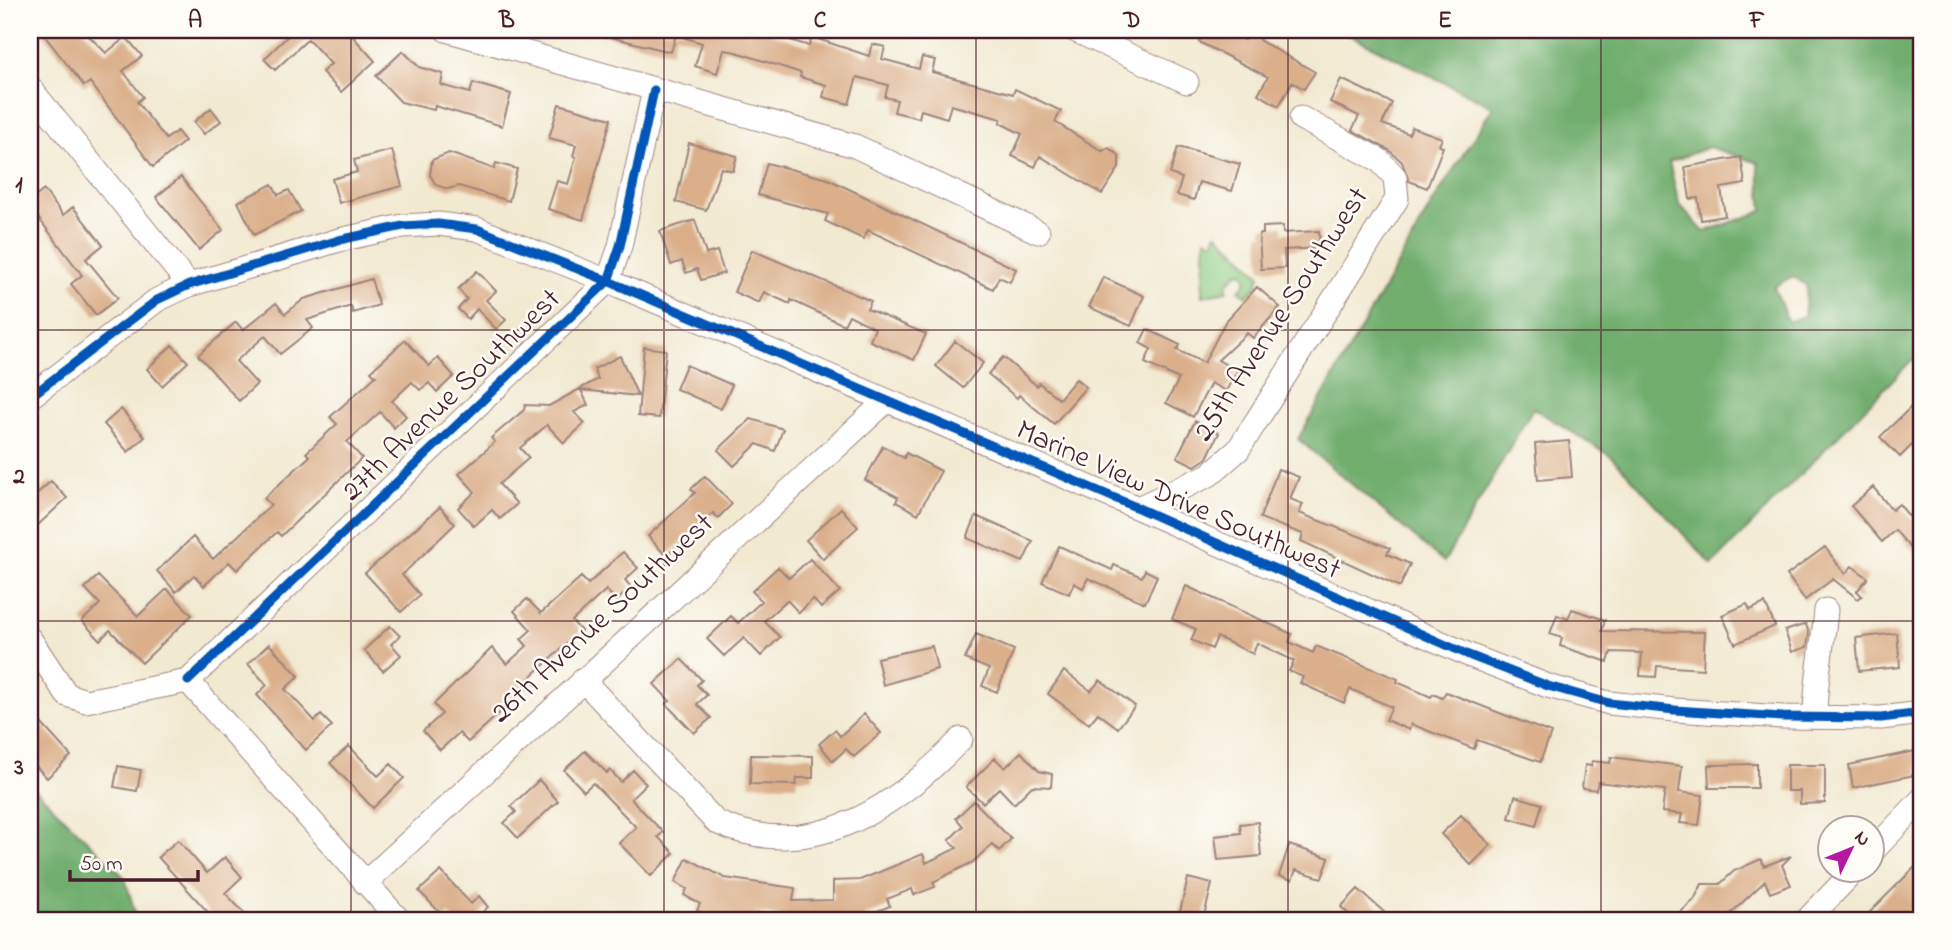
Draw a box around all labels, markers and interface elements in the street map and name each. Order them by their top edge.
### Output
text: A [188,5,202,38]
text: B [498,5,515,38]
text: C [814,5,827,38]
text: D [1123,5,1140,38]
text: E [1438,5,1452,38]
text: F [1749,5,1765,38]
text: 1 [15,170,23,203]
street label: 25th Avenue Southwest [1183,179,1381,451]
street label: 27th Avenue Southwest [332,279,572,513]
street label: Marine View Drive Southwest [1009,409,1347,593]
text: 2 [12,461,25,494]
street label: 26th Avenue Southwest [481,503,725,735]
text: 3 [13,752,24,785]
north arrow [1815,814,1885,884]
text: N [1847,825,1876,853]
scale bar [70,838,198,882]
text: 50 m [80,850,123,880]

